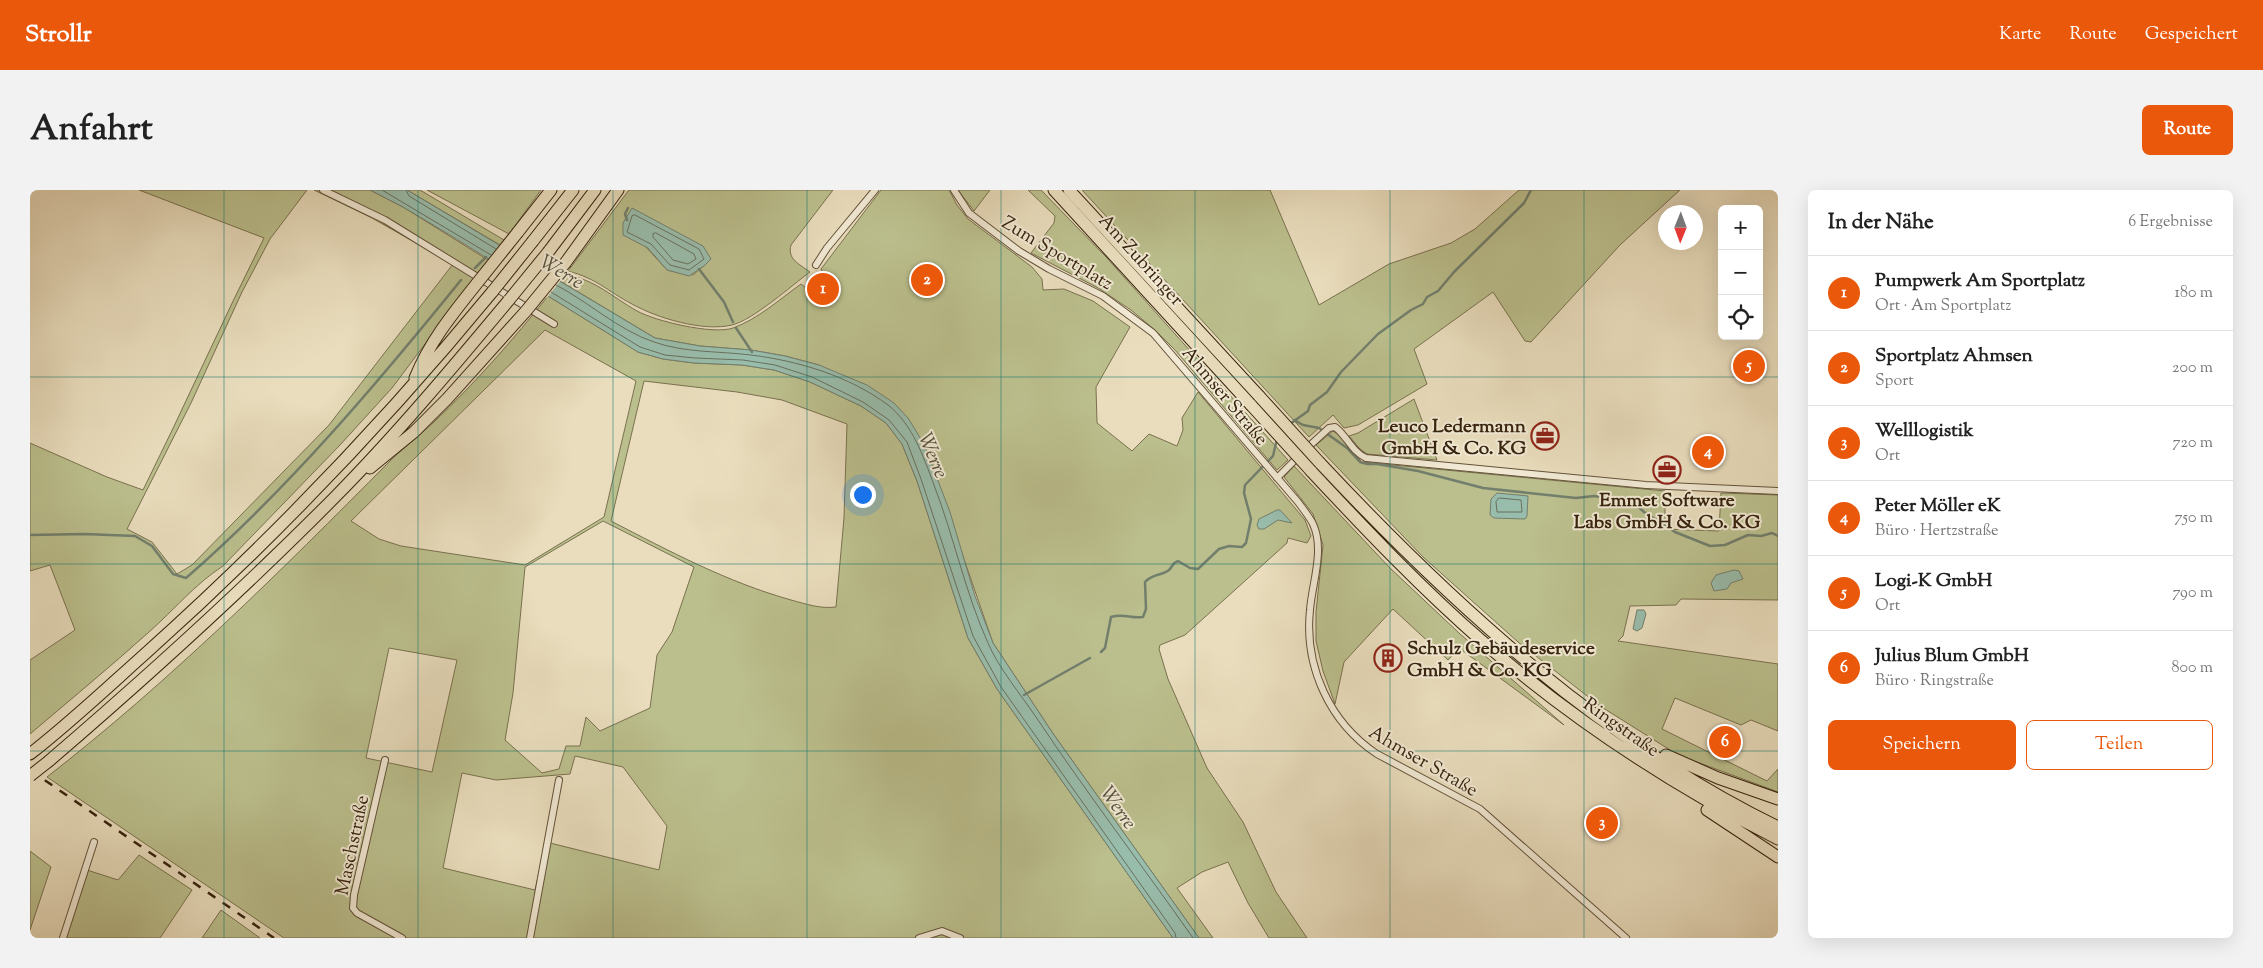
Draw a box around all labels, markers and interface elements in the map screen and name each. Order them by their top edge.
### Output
text: Strollr [25,18,92,52]
text: Karte [1999,22,2042,48]
text: Route [2070,22,2117,48]
text: Gespeichert [2145,22,2238,48]
text: Anfahrt [30,105,153,156]
button: Route [2142,105,2233,155]
north arrow [1658,205,1703,250]
map controls [1718,205,1763,340]
button: + [1718,205,1763,250]
text: In der Nähe [1828,208,1934,238]
street label: Am Zubringer [1091,209,1189,313]
street label: Zum Sportplatz [996,210,1117,298]
text: 6 Ergebnisse [2128,211,2213,234]
water label: Werre [533,249,588,298]
button: − [1718,250,1763,295]
pin: 2 [911,261,943,299]
text: Pumpwerk Am Sportplatz [1875,268,2085,295]
pin: 1 [807,270,839,308]
text: 1 [1841,282,1847,305]
text: 180 m [2174,282,2213,305]
button: locate [1718,295,1763,340]
text: Ort · Am Sportplatz [1875,295,2011,318]
street label: Ahmser Straße [1174,341,1274,452]
text: Sportplatz Ahmsen [1875,343,2033,370]
pin: 5 [1733,347,1765,385]
text: 2 [1840,357,1848,380]
text: 200 m [2172,357,2213,380]
text: Sport [1875,370,1914,393]
place label: Leuco Ledermann GmbH & Co. KG [1378,414,1527,463]
text: Welllogistik [1875,418,1974,445]
office icon: Leuco Ledermann GmbH & Co. KG [1530,421,1560,451]
water label: Werre [909,429,954,483]
text: 3 [1841,432,1847,455]
text: 720 m [2173,432,2213,455]
pin: 4 [1692,433,1724,471]
text: Ort [1875,445,1900,468]
office icon: Emmet Software Labs GmbH & Co. KG [1652,455,1682,485]
your location [850,482,876,508]
place label: Emmet Software Labs GmbH & Co. KG [1574,488,1761,537]
text: Peter Möller eK [1875,493,2001,520]
text: 4 [1840,507,1848,530]
text: 750 m [2174,507,2213,530]
text: Büro · Hertzstraße [1875,520,1999,543]
text: Logi-K GmbH [1875,568,1992,595]
text: 5 [1841,582,1847,605]
text: 790 m [2172,582,2213,605]
text: Ort [1875,595,1900,618]
place label: Schulz Gebäudeservice GmbH & Co. KG [1407,636,1595,685]
building icon: Schulz Gebäudeservice GmbH & Co. KG [1373,643,1403,673]
text: Julius Blum GmbH [1875,643,2029,670]
text: 6 [1840,657,1848,680]
text: 800 m [2171,657,2213,680]
text: Büro · Ringstraße [1875,670,1994,693]
street label: Ringstraße [1577,692,1664,764]
street label: Ahmser Straße [1363,720,1483,805]
button: Speichern [1828,720,2016,770]
button: Teilen [2026,720,2213,770]
pin: 6 [1709,723,1741,761]
water label: Werre [1092,781,1142,836]
street label: Maschstraße [330,793,377,898]
pin: 3 [1586,804,1618,842]

